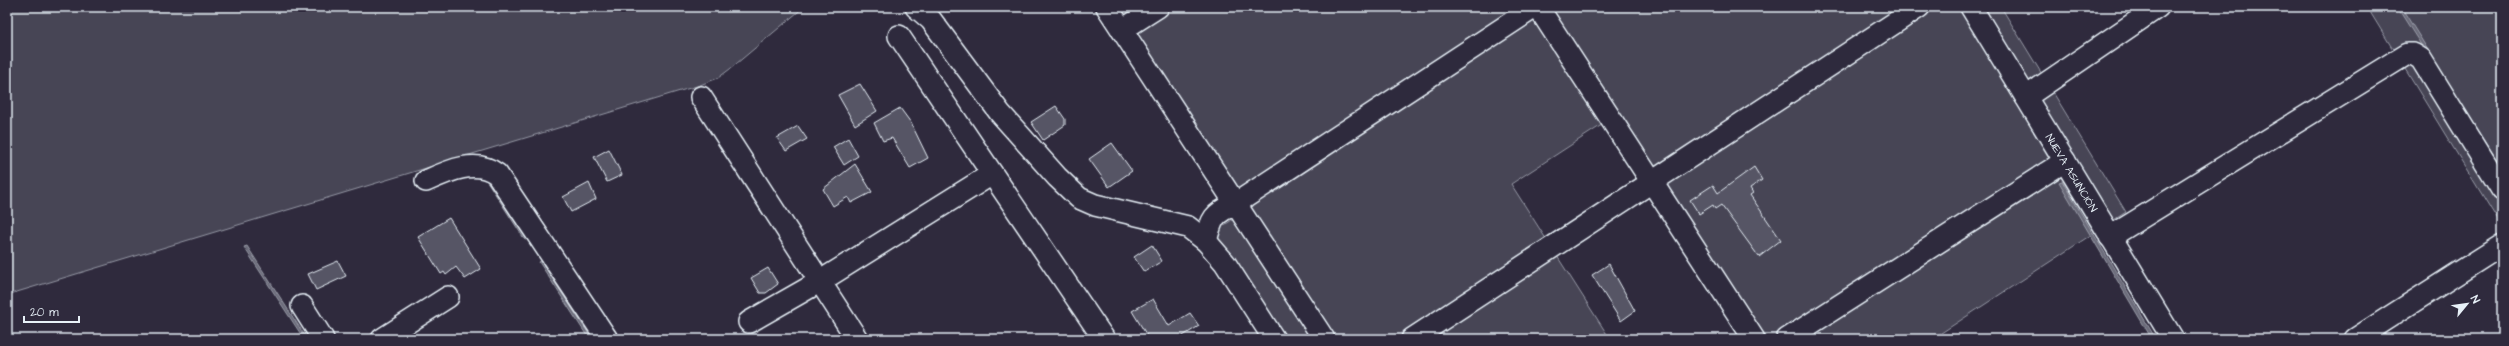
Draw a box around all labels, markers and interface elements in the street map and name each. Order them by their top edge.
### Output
street label: NUEVA ASUNCIÓN [2042,131,2101,215]
north arrow [2447,284,2487,324]
text: N [2467,293,2484,306]
scale bar [24,298,79,324]
text: 20 m [30,304,59,321]

